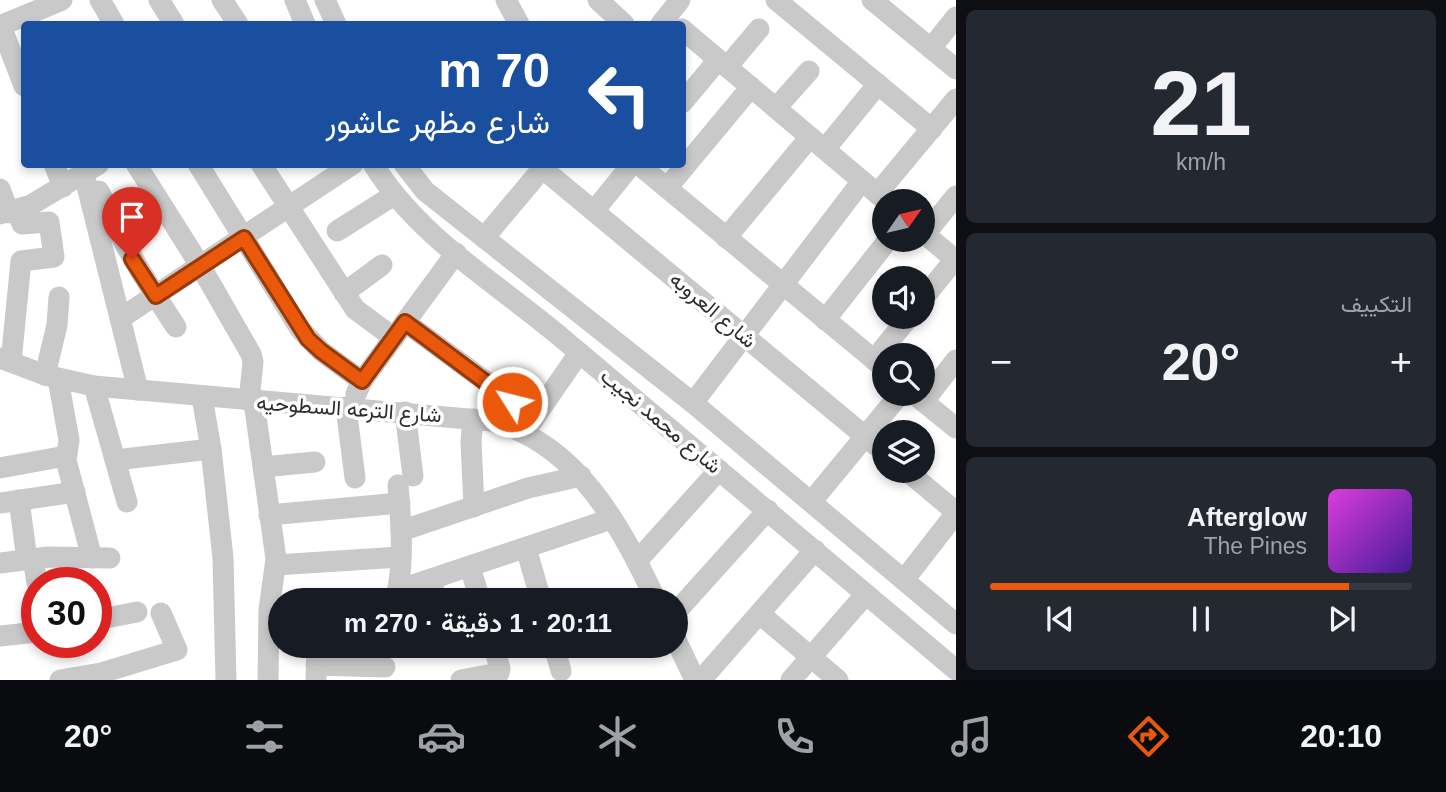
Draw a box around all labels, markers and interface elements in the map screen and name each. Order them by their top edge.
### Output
text: 70 m [438,43,550,97]
icon: left [574,49,665,140]
text: 21 [1150,53,1252,154]
text: شارع مظهر عاشور [325,104,550,140]
text: km/h [1176,149,1226,175]
pin [102,187,162,259]
north arrow [872,189,934,252]
map controls [872,189,935,483]
icon: arrive [113,198,151,236]
button: sound [872,266,935,329]
street label: شارع العروبه [664,267,761,355]
text: التكييف [1341,291,1412,317]
text: 20° [1162,333,1240,391]
text: − [990,341,1012,383]
text: + [1390,341,1412,383]
button: search [872,343,935,406]
street label: شارع محمد نجيب [595,364,726,480]
position arrow [475,365,549,439]
street label: شارع الترعه السطوحيه [256,391,442,429]
button: layers [872,420,935,483]
text: Afterglow [1187,502,1307,532]
text: The Pines [1203,533,1307,559]
speed limit sign: 30 [21,567,112,658]
icon: previous [1041,600,1079,638]
icon: pause [1182,600,1220,638]
icon: next [1323,600,1361,638]
text: 20:11 · 1 دقيقة · 270 m [344,608,612,638]
icon: filters [240,712,289,761]
icon: car [417,712,466,761]
icon: climate [593,712,642,761]
icon: phone [770,712,819,761]
icon: music [947,712,996,761]
icon: directions [1124,712,1173,761]
text: 20° [64,718,112,754]
text: 20:10 [1300,718,1382,754]

